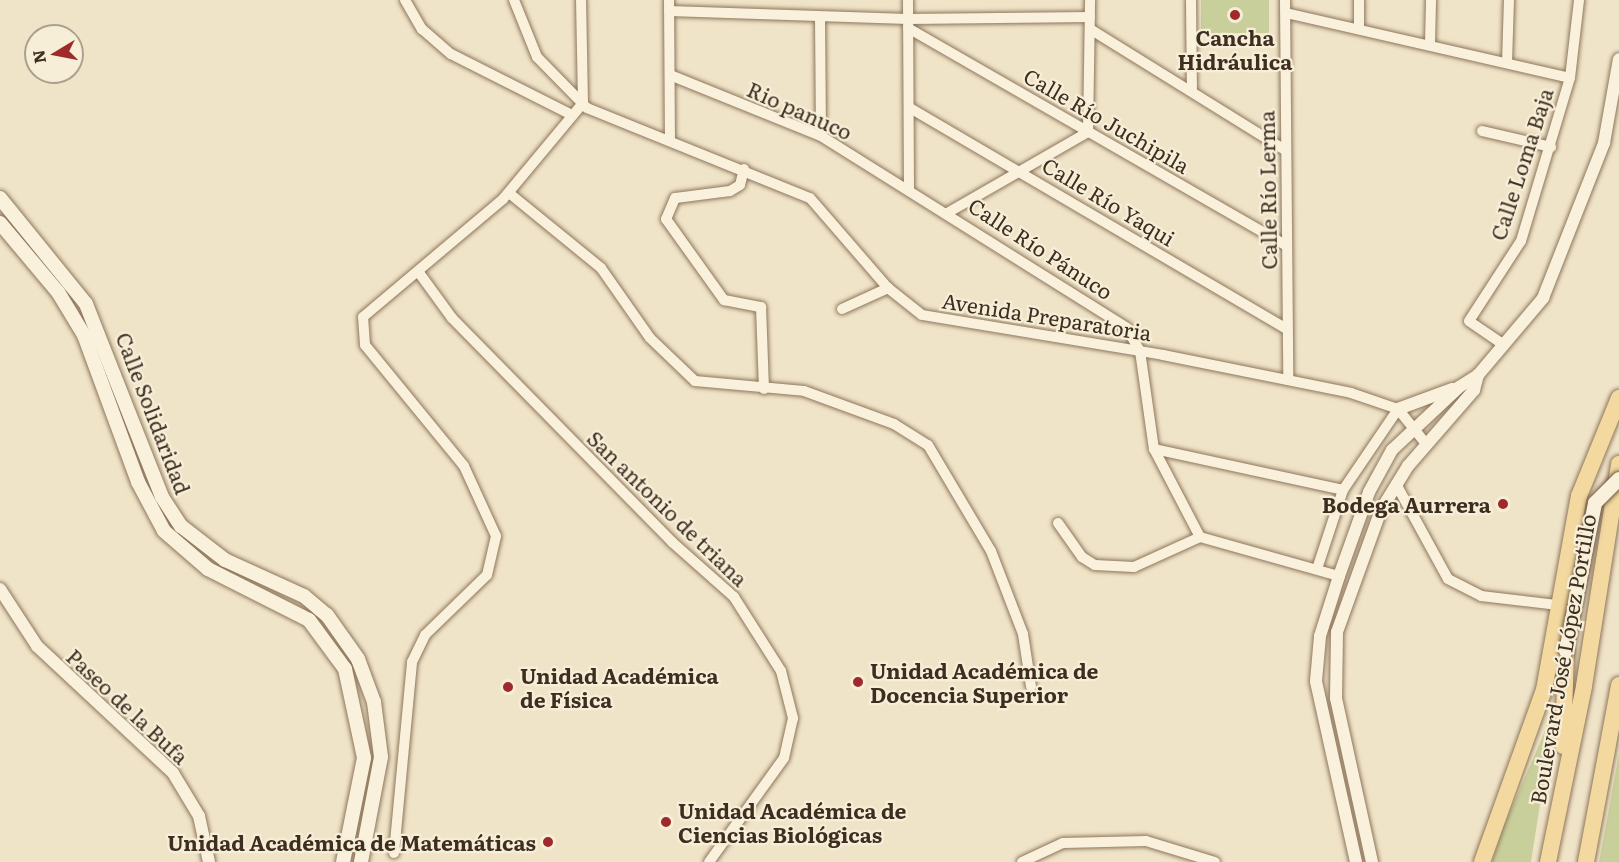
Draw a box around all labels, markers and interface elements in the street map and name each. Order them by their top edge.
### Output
marker: Cancha Hidráulica [1228,8,1242,22]
north arrow [24,24,84,84]
place label: Cancha Hidráulica [1178,24,1292,74]
text: N [25,48,51,65]
street label: Calle Río Juchipila [1020,62,1194,178]
street label: Rio panuco [744,76,856,144]
street label: Calle Loma Baja [1485,85,1557,243]
street label: Calle Río Lerma [1253,110,1281,270]
street label: Calle Río Yaqui [1038,151,1180,251]
street label: Calle Río Pánuco [964,192,1118,304]
street label: Avenida Preparatoria [940,287,1154,345]
street label: Calle Solidaridad [112,329,196,497]
street label: San antonio de triana [583,425,753,591]
place label: Bodega Aurrera [1322,491,1491,517]
marker: Bodega Aurrera [1496,497,1510,511]
street label: Boulevard José López Portillo [1524,512,1600,806]
street label: Paseo de la Bufa [62,643,194,769]
place label: Unidad Académica de Docencia Superior [870,657,1099,707]
place label: Unidad Académica de Física [520,662,719,712]
marker: Unidad Académica de Docencia Superior [851,675,865,689]
marker: Unidad Académica de Física [501,680,515,694]
place label: Unidad Académica de Ciencias Biológicas [678,797,907,847]
marker: Unidad Académica de Ciencias Biológicas [659,815,673,829]
place label: Unidad Académica de Matemáticas [167,829,536,855]
marker: Unidad Académica de Matemáticas [541,835,555,849]

